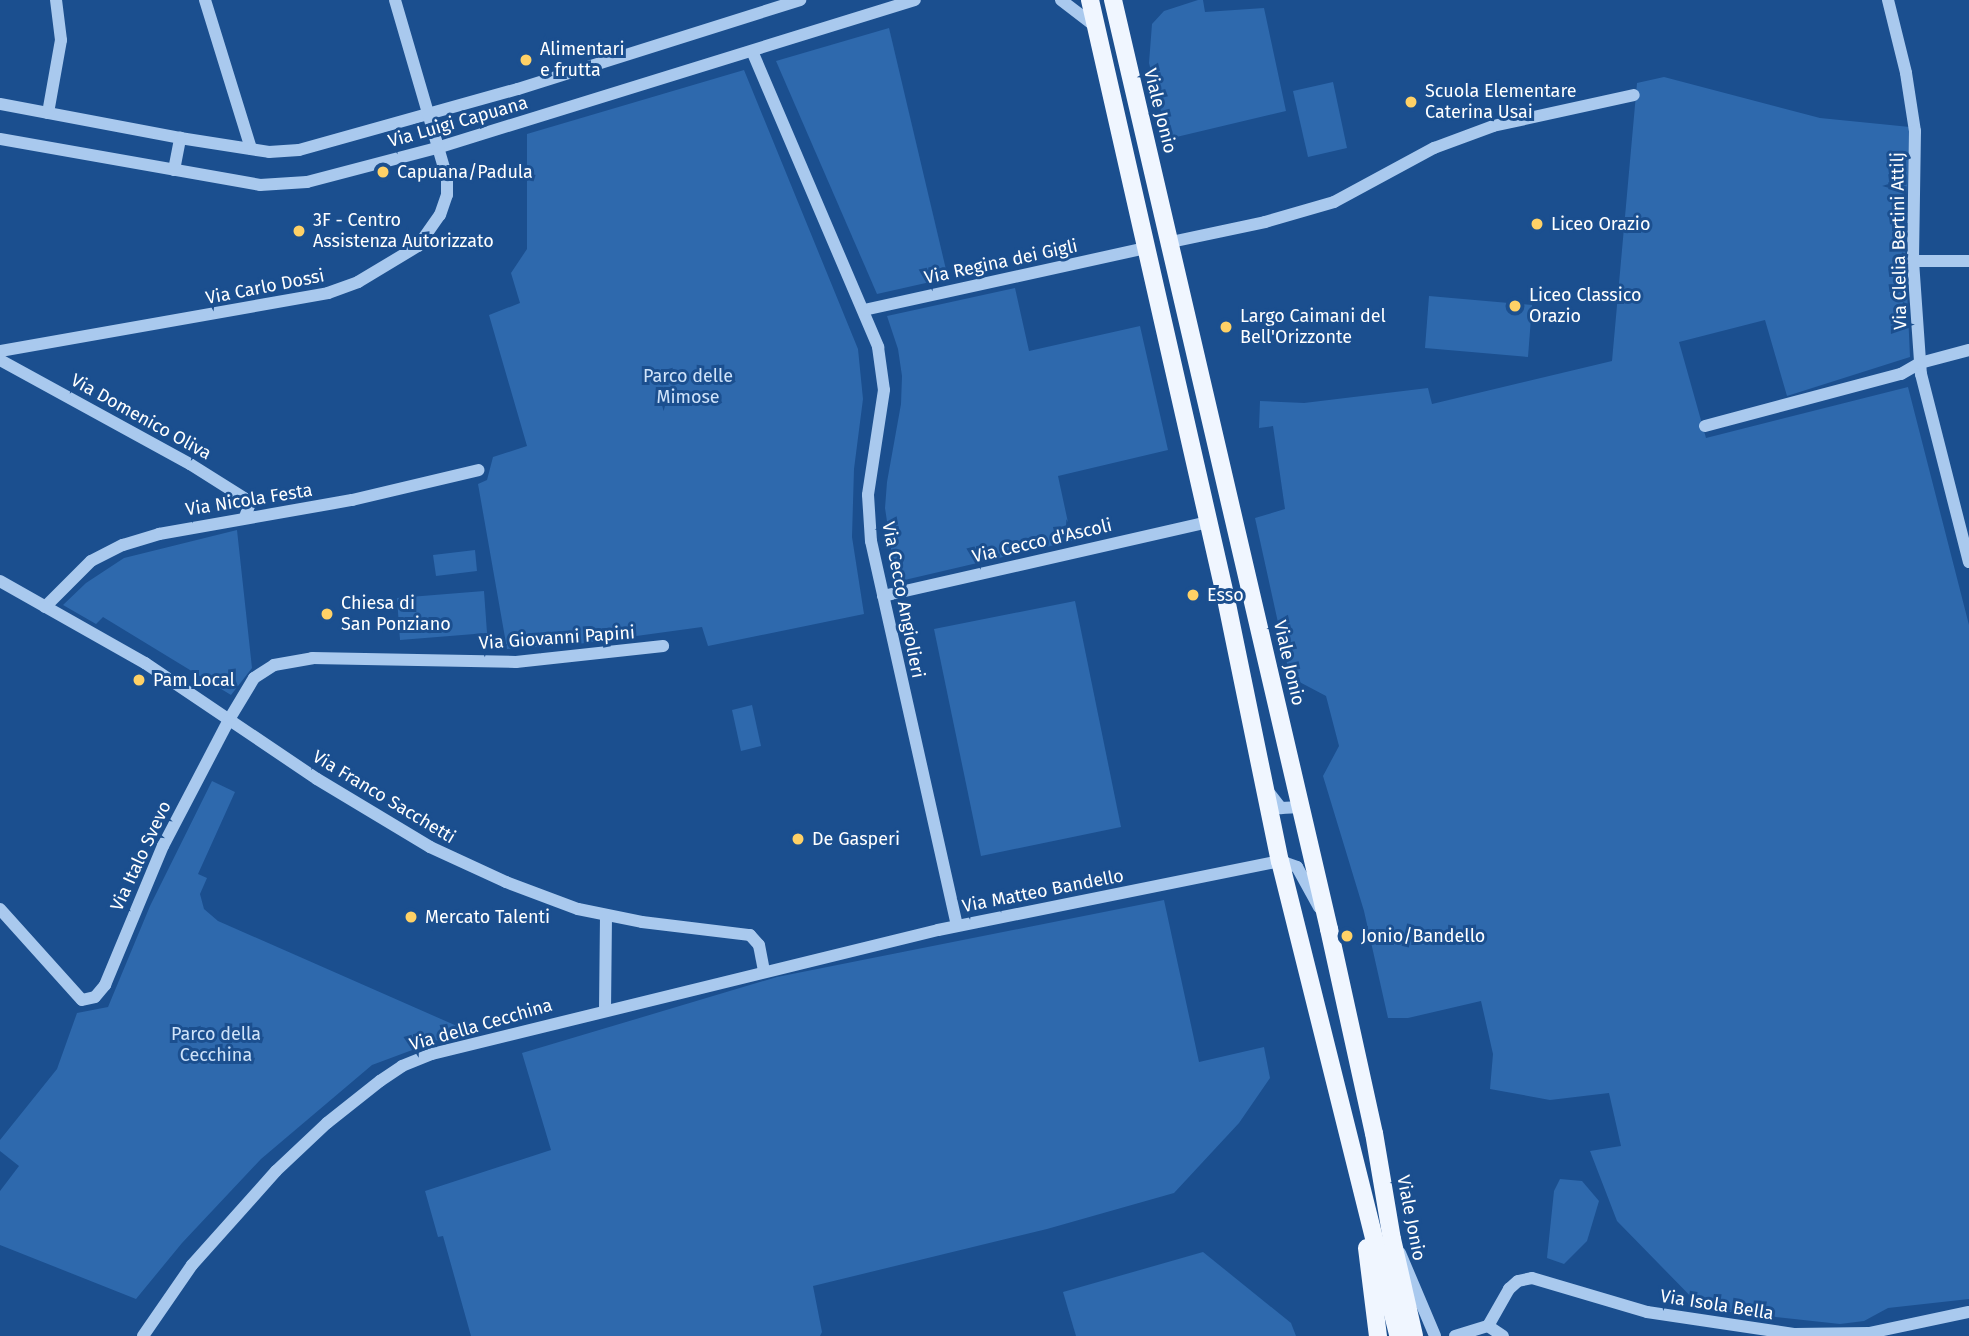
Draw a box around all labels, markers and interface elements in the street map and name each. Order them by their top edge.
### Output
place label: Alimentari e frutta [540,39,625,82]
marker: Alimentari e frutta [518,52,534,68]
street label: Viale Jonio [1139,66,1181,156]
place label: Scuola Elementare Caterina Usai [1425,81,1577,124]
street label: Via Luigi Capuana [386,92,530,152]
marker: Scuola Elementare Caterina Usai [1403,94,1419,110]
street label: Via Clelia Bertini Attilj [1887,152,1911,330]
place label: Capuana/Padula [397,161,533,183]
marker: Capuana/Padula [375,164,391,180]
place label: 3F - Centro Assistenza Autorizzato [313,210,494,252]
place label: Liceo Orazio [1551,213,1650,235]
marker: Liceo Orazio [1529,216,1545,232]
marker: 3F - Centro Assistenza Autorizzato [291,223,307,239]
street label: Via Regina dei Gigli [922,235,1080,289]
street label: Via Carlo Dossi [204,265,326,309]
place label: Liceo Classico Orazio [1529,285,1642,328]
marker: Liceo Classico Orazio [1507,298,1523,314]
place label: Largo Caimani del Bell'Orizzonte [1240,306,1386,348]
marker: Largo Caimani del Bell'Orizzonte [1218,319,1234,335]
park label: Parco delle Mimose [643,366,733,408]
street label: Via Domenico Oliva [67,369,215,465]
street label: Via Nicola Festa [184,479,314,521]
street label: Via Cecco d'Ascoli [970,514,1114,568]
street label: Via Cecco Angiolieri [877,520,929,680]
place label: Esso [1207,584,1244,606]
marker: Esso [1185,587,1201,603]
place label: Chiesa di San Ponziano [341,593,451,636]
marker: Chiesa di San Ponziano [319,606,335,622]
street label: Viale Jonio [1269,618,1309,708]
street label: Via Giovanni Papini [478,622,636,654]
place label: Pam Local [153,669,235,691]
marker: Pam Local [131,672,147,688]
street label: Via Franco Sacchetti [309,746,459,848]
street label: Via Italo Svevo [106,798,176,914]
place label: De Gasperi [812,828,900,850]
marker: De Gasperi [790,831,806,847]
street label: Via Matteo Bandello [960,865,1126,917]
place label: Mercato Talenti [425,906,550,928]
marker: Mercato Talenti [403,909,419,925]
place label: Jonio/Bandello [1361,925,1485,947]
marker: Jonio/Bandello [1339,928,1355,944]
street label: Via della Cecchina [407,994,555,1056]
park label: Parco della Cecchina [171,1024,261,1066]
street label: Viale Jonio [1392,1173,1430,1263]
street label: Via Isola Bella [1659,1285,1775,1325]

